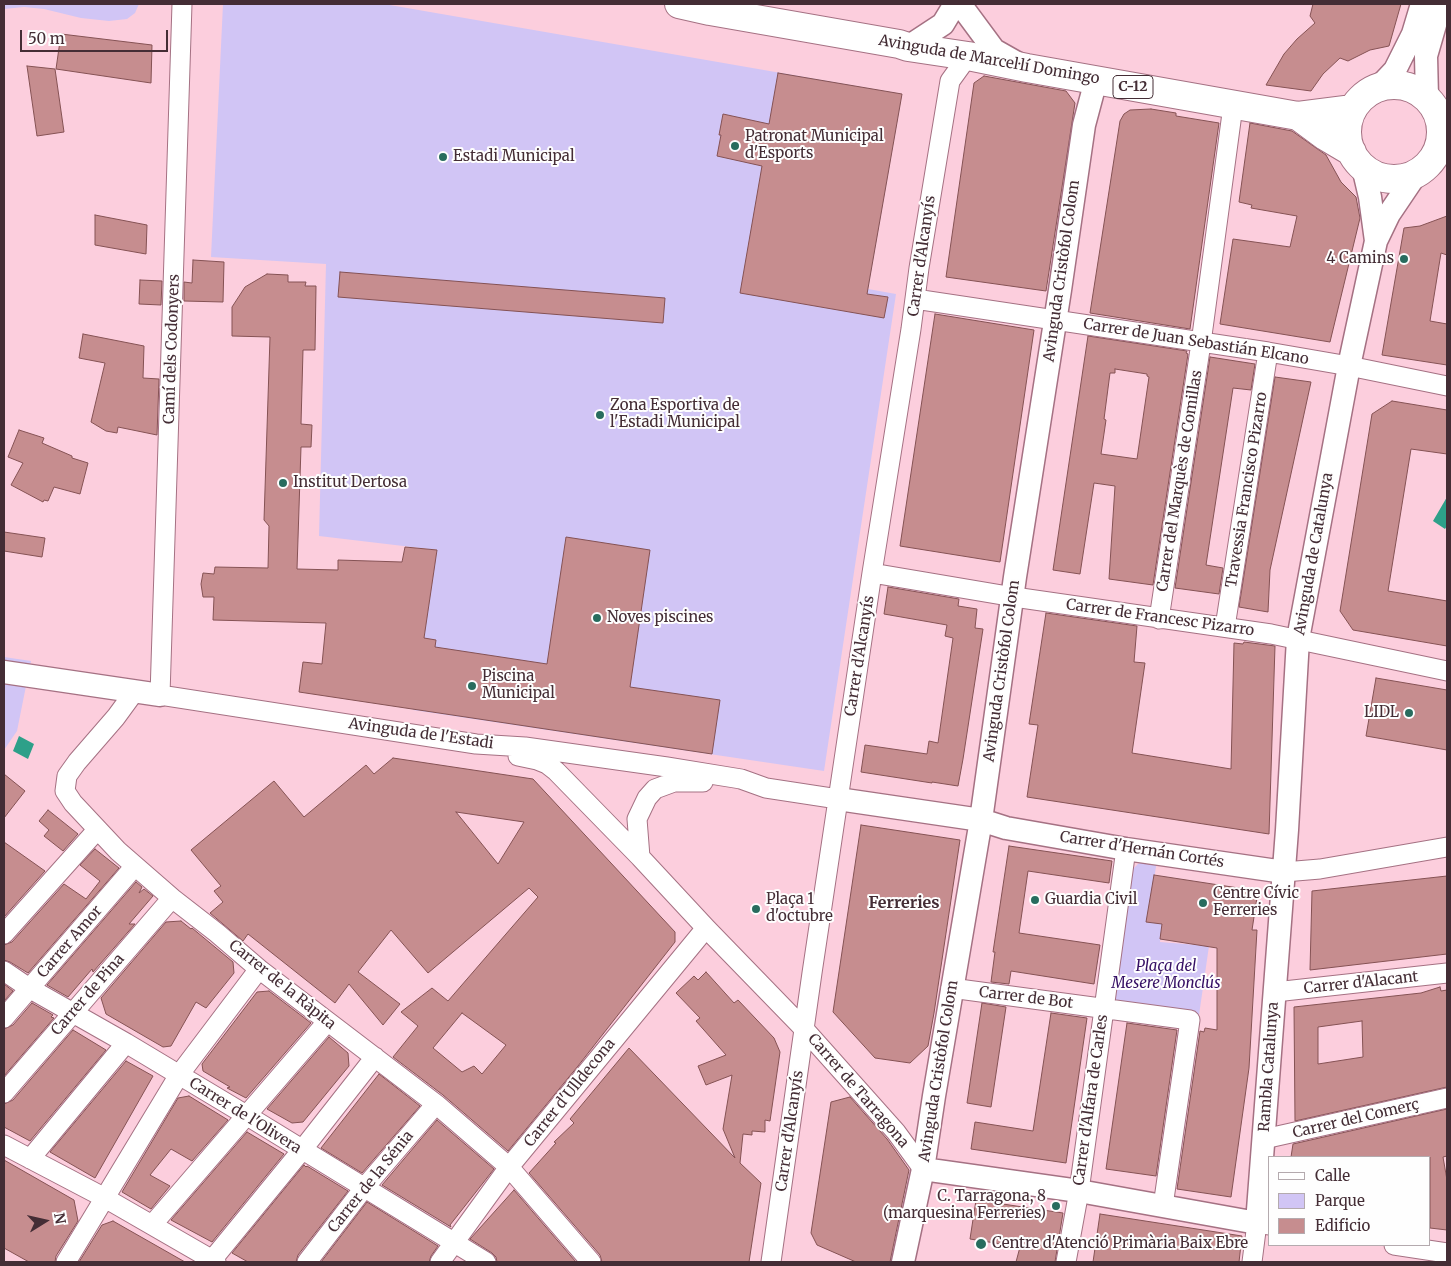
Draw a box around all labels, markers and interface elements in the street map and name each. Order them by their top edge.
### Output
scale bar [22,20,170,52]
text: 50 m [28,29,65,48]
street label: Avinguda de Marcel·lí Domingo [877,32,1101,88]
road number: C-12 [1113,75,1153,98]
place label: Patronat Municipal d'Esports [745,128,884,163]
marker: Patronat Municipal d'Esports [729,140,741,152]
place label: Estadi Municipal [453,148,575,166]
marker: Estadi Municipal [437,151,449,163]
street label: Avinguda Cristòfol Colom [1040,179,1084,363]
street label: Carrer d'Alcanyís [905,194,939,318]
place label: 4 Camins [1326,250,1394,268]
marker: 4 Camins [1398,253,1410,265]
street label: Camí dels Codonyers [160,274,184,424]
street label: Carrer de Juan Sebastián Elcano [1082,315,1310,369]
street label: Carrer del Marquès de Comillas [1154,369,1206,593]
street label: Travessia Francisco Pizarro [1223,391,1271,589]
place label: Zona Esportiva de l'Estadi Municipal [610,397,740,432]
marker: Zona Esportiva de l'Estadi Municipal [594,409,606,421]
street label: Avinguda de Catalunya [1291,471,1337,637]
place label: Institut Dertosa [293,474,407,492]
marker: Institut Dertosa [277,477,289,489]
street label: Avinguda Cristòfol Colom [980,579,1024,763]
street label: Carrer d'Alcanyís [842,594,878,718]
street label: Carrer de Francesc Pizarro [1065,596,1255,640]
place label: Noves piscines [607,609,713,627]
marker: Noves piscines [591,612,603,624]
place label: Piscina Municipal [482,668,555,703]
marker: Piscina Municipal [466,680,478,692]
place label: LIDL [1364,704,1399,722]
marker: LIDL [1403,707,1415,719]
street label: Avinguda de l'Estadi [347,715,495,753]
street label: Carrer d'Hernán Cortés [1059,828,1225,872]
place label: Centre Cívic Ferreries [1213,885,1299,920]
place label: Plaça 1 d'octubre [766,891,833,926]
place label: Guardia Civil [1045,891,1137,909]
district label: Ferreries [868,893,940,913]
marker: Guardia Civil [1029,894,1041,906]
marker: Centre Cívic Ferreries [1197,897,1209,909]
street label: Carrer Amor [34,902,106,982]
marker: Plaça 1 d'octubre [750,903,762,915]
street label: Carrer de la Ràpita [225,936,339,1034]
street label: Carrer de Pina [48,951,128,1039]
park label: Plaça del Mesere Monclús [1111,958,1221,993]
street label: Carrer d'Alacant [1303,968,1419,998]
street label: Avinguda Cristòfol Colom [916,979,962,1163]
street label: Carrer de Bot [978,983,1074,1013]
street label: Rambla Catalunya [1255,1001,1283,1133]
street label: Carrer d'Alfara de Carles [1070,1013,1112,1187]
street label: Carrer de Tarragona [804,1030,912,1152]
street label: Carrer d'Ulldecona [521,1035,619,1151]
street label: Carrer d'Alcanyís [773,1069,807,1193]
street label: Carrer de l'Olivera [186,1074,304,1158]
street label: Carrer del Comerç [1291,1096,1421,1142]
street label: Carrer de la Sénia [324,1127,418,1237]
legend [1268,1156,1431,1246]
text: Calle [1315,1166,1350,1185]
place label: C. Tarragona, 8 (marquesina Ferreries) [883,1188,1046,1223]
text: Parque [1315,1191,1365,1210]
north arrow [20,1196,70,1246]
marker: C. Tarragona, 8 (marquesina Ferreries) [1050,1200,1062,1212]
text: N [50,1211,70,1225]
text: Edificio [1315,1216,1370,1235]
place label: Centre d'Atenció Primària Baix Ebre [992,1235,1248,1253]
marker: Centre d'Atenció Primària Baix Ebre [974,1237,988,1251]

